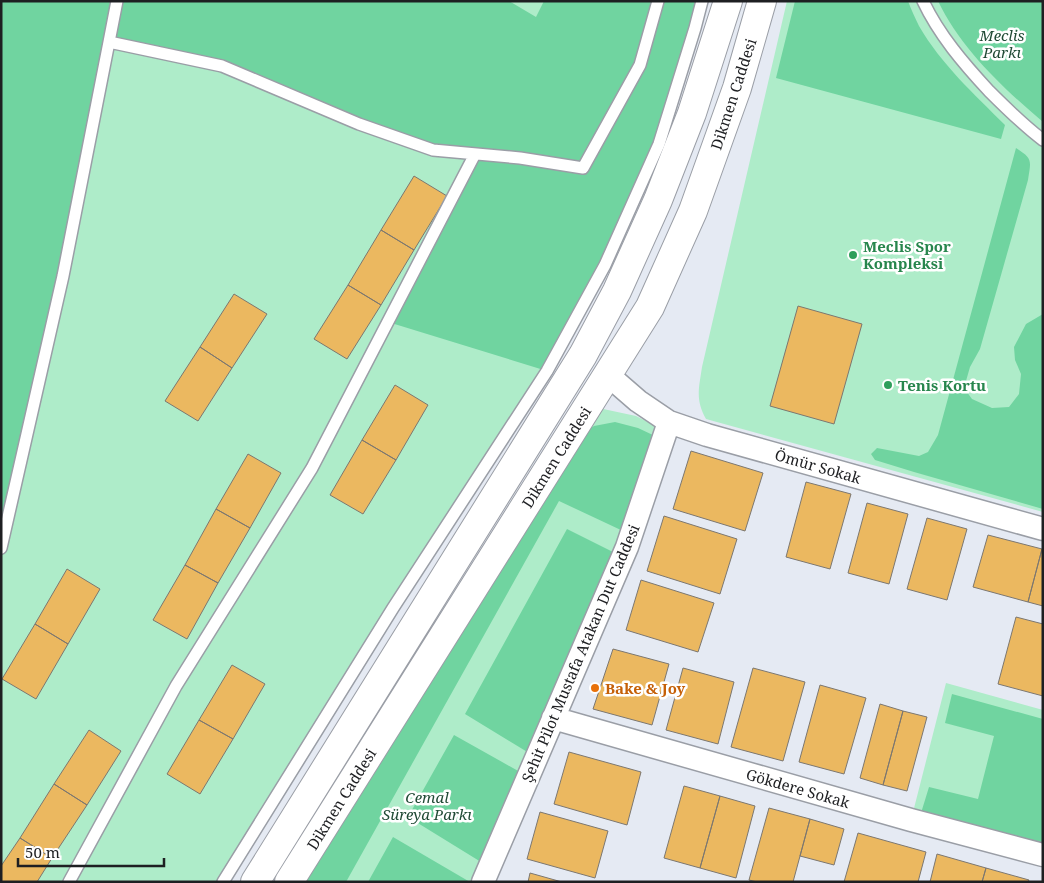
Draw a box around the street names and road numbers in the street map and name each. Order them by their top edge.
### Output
street label: Dikmen Caddesi [706,36,760,152]
street label: Dikmen Caddesi [517,402,595,511]
street label: Ömür Sokak [773,444,864,488]
street label: Şehit Pilot Mustafa Atakan Dut Caddesi [516,521,644,785]
street label: Dikmen Caddesi [302,744,380,853]
street label: Gökdere Sokak [744,764,852,812]

